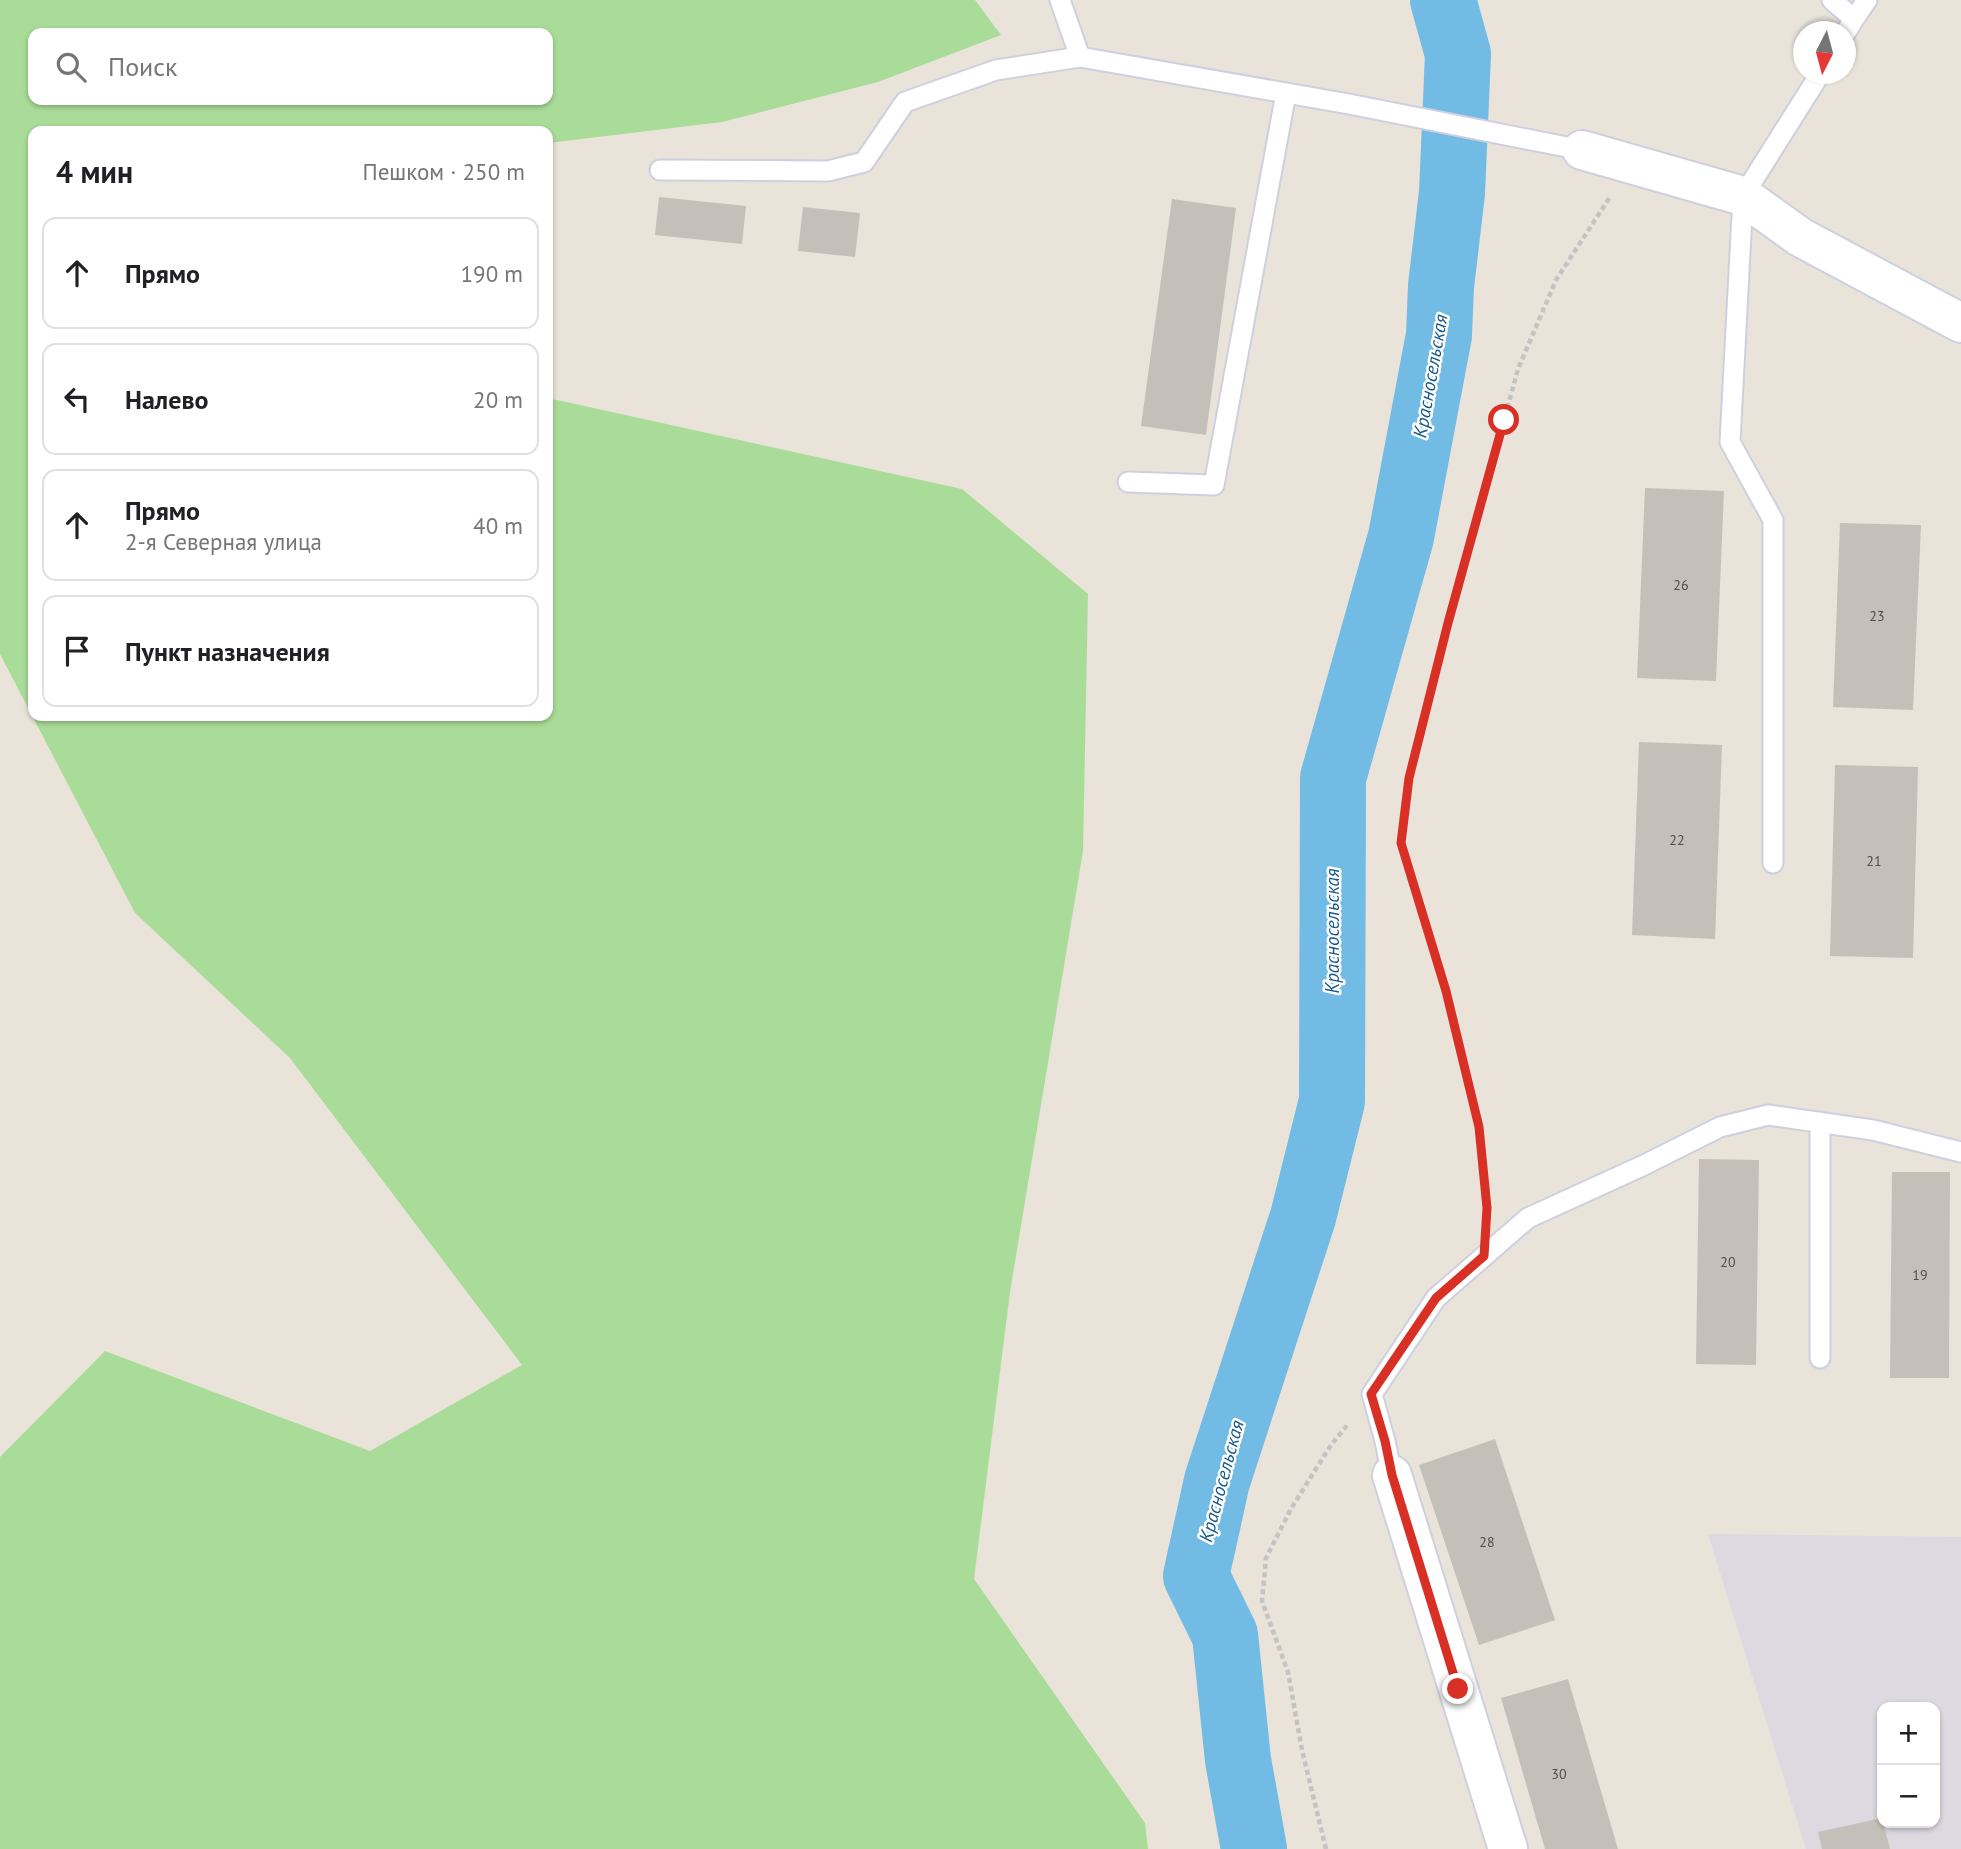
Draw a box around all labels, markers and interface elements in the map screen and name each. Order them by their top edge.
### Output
north arrow [1793,21,1856,84]
search box [28,28,553,105]
icon: search [52,48,90,86]
text: Поиск [108,50,177,83]
text: 4 мин [56,152,133,191]
text: Пешком · 250 m [362,157,525,186]
icon: ahead [58,254,96,292]
text: Прямо [125,257,200,290]
text: 190 m [461,259,523,288]
water label: Красносельская [1407,312,1453,440]
icon: left [58,380,96,418]
text: Налево [125,383,209,416]
text: 20 m [473,385,523,414]
route start [1488,404,1519,435]
text: Прямо [125,494,200,527]
icon: ahead [58,506,96,544]
text: 40 m [473,511,523,540]
text: 2-я Северная улица [125,527,322,556]
house number: 26 [1673,576,1689,594]
house number: 23 [1869,607,1885,625]
icon: arrive [58,632,96,670]
text: Пункт назначения [125,635,330,668]
house number: 22 [1669,831,1685,849]
house number: 21 [1866,852,1882,870]
water label: Красносельская [1320,868,1344,994]
house number: 20 [1720,1253,1736,1271]
house number: 19 [1912,1266,1928,1284]
water label: Красносельская [1193,1417,1249,1545]
house number: 28 [1479,1533,1495,1551]
route end [1442,1673,1473,1704]
map controls [1877,1702,1940,1828]
button: + [1877,1702,1940,1765]
house number: 30 [1551,1765,1567,1783]
button: − [1877,1765,1940,1828]

